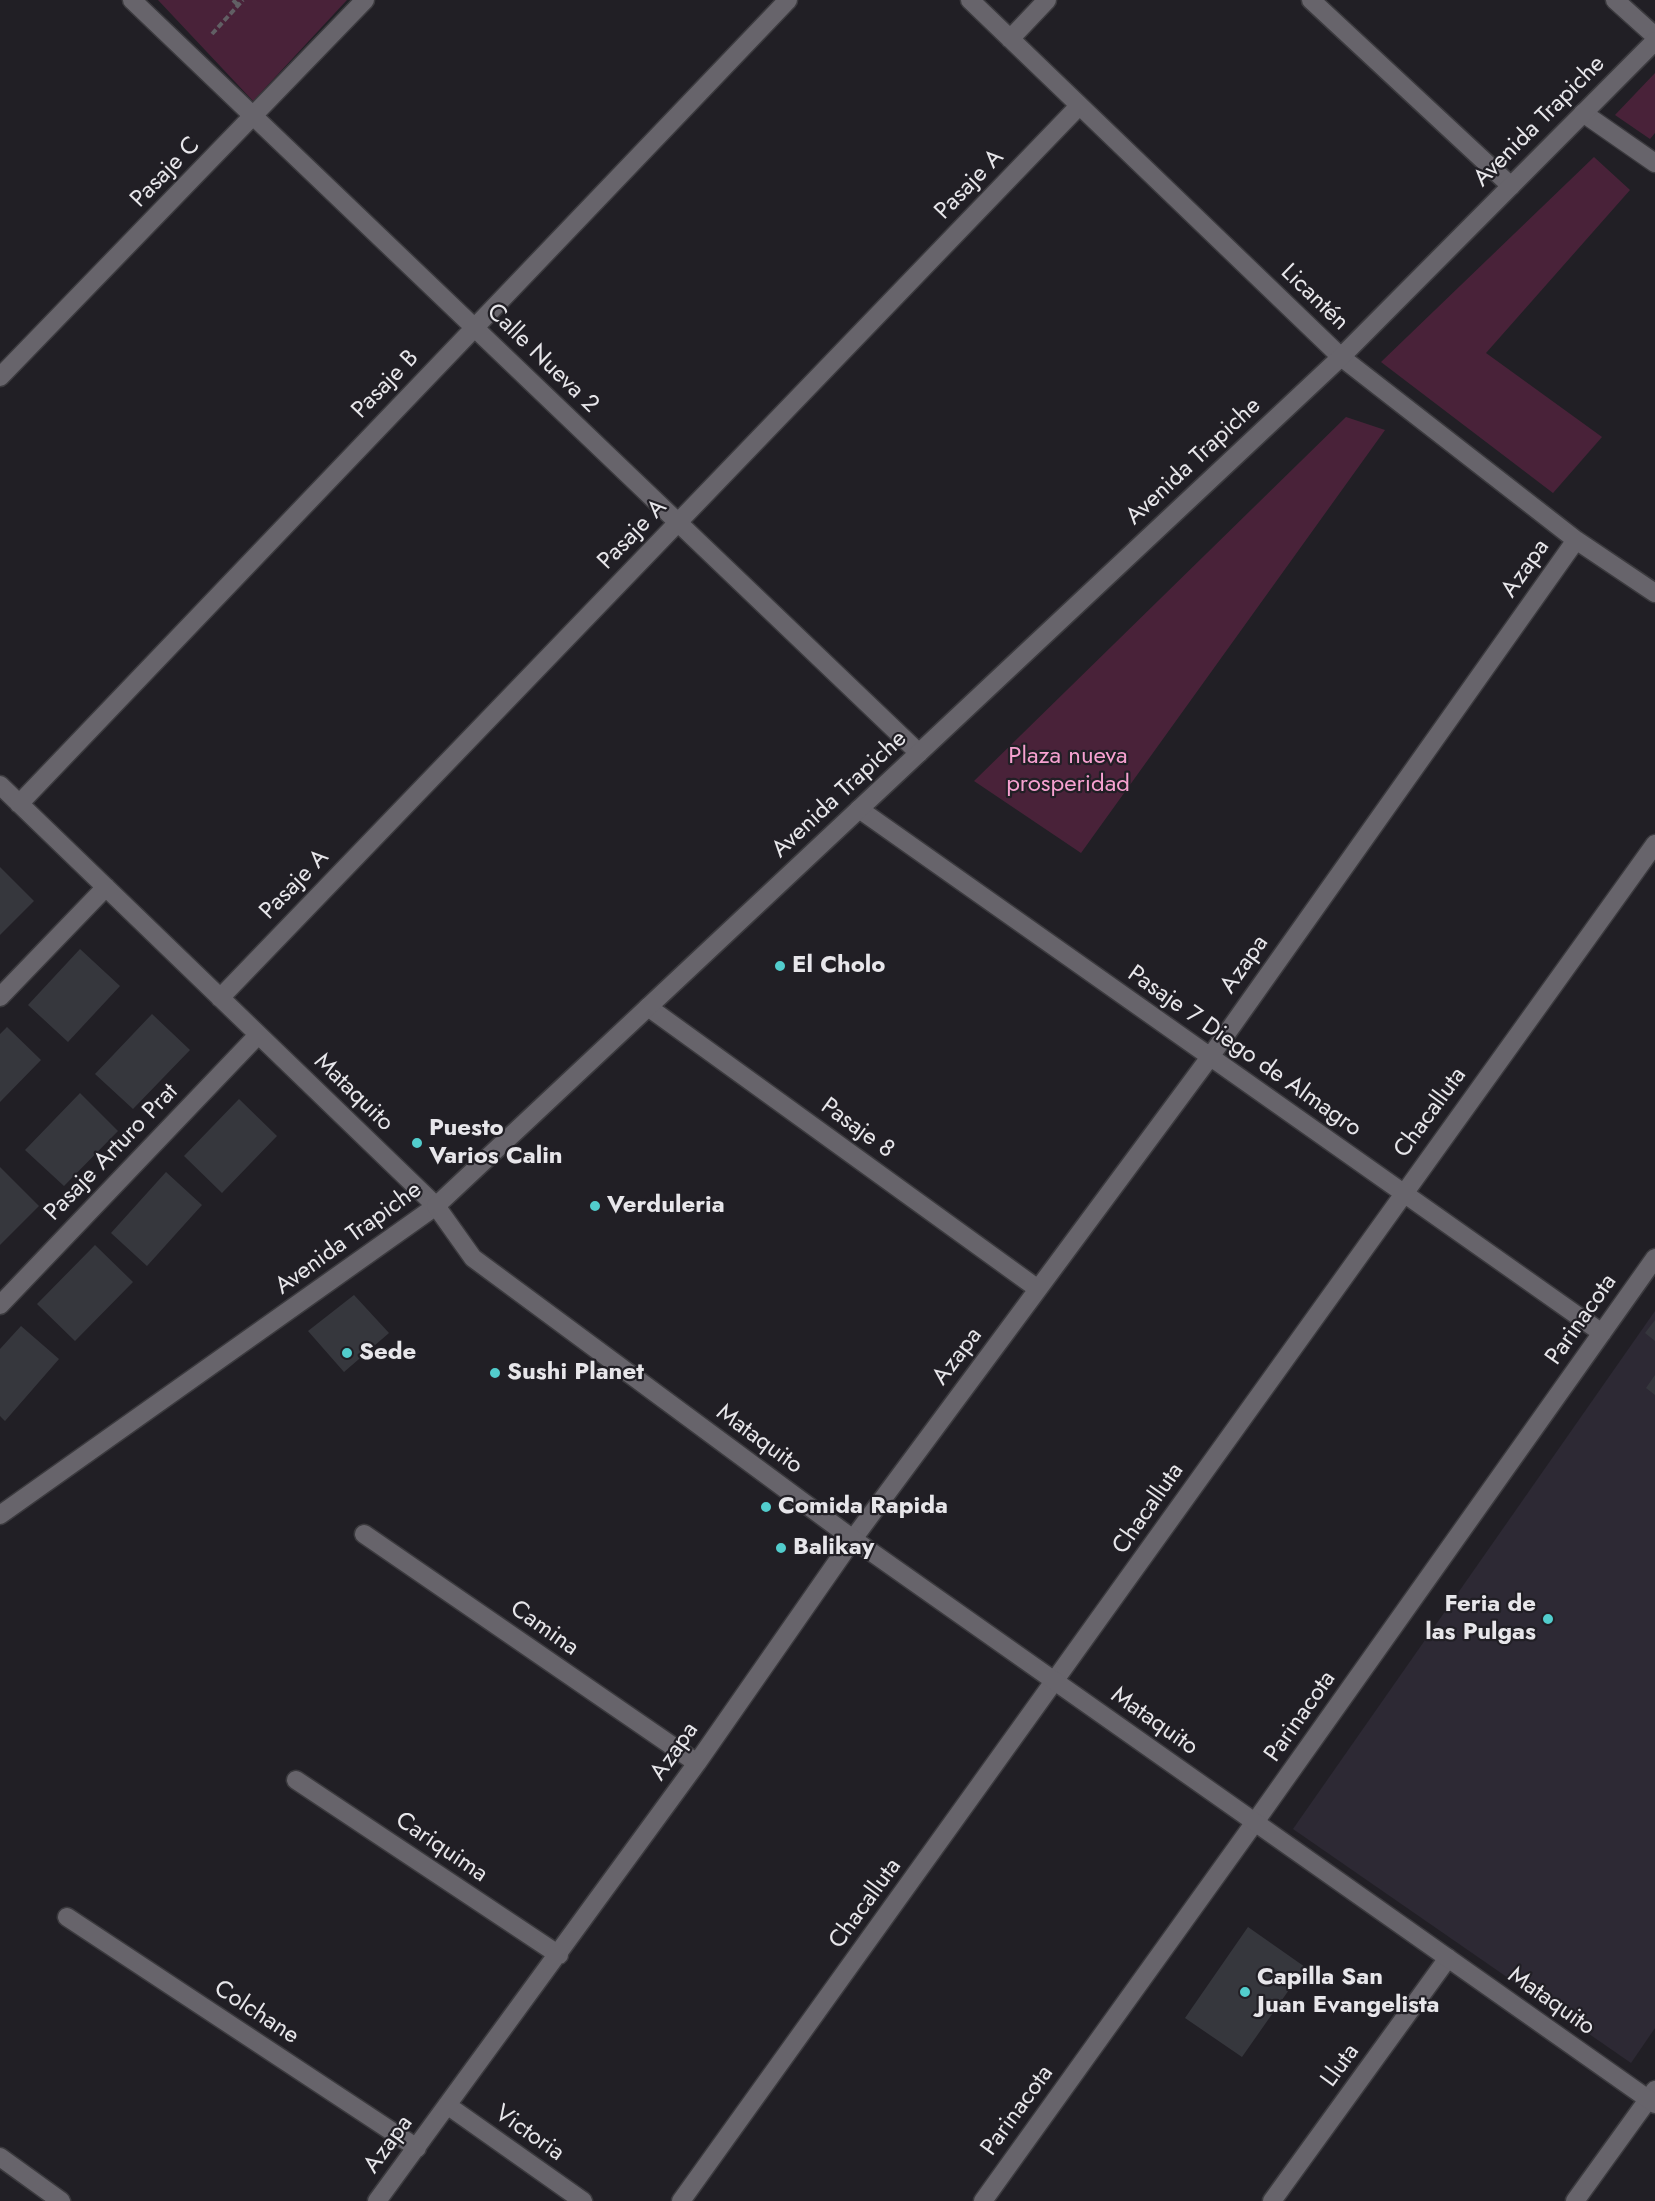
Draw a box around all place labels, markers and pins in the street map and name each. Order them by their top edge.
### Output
place label: El Cholo [792,952,885,980]
marker: El Cholo [773,959,787,973]
place label: Puesto Varios Calin [429,1115,563,1171]
marker: Puesto Varios Calin [410,1136,424,1150]
place label: Verduleria [607,1192,725,1220]
marker: Verduleria [588,1199,602,1213]
place label: Sede [359,1339,416,1367]
marker: Sede [340,1346,354,1360]
place label: Sushi Planet [507,1359,644,1387]
marker: Sushi Planet [488,1366,502,1380]
place label: Comida Rapida [778,1493,948,1521]
marker: Comida Rapida [759,1500,773,1514]
place label: Balikay [793,1534,874,1562]
marker: Balikay [774,1541,788,1555]
place label: Feria de las Pulgas [1425,1591,1536,1647]
marker: Feria de las Pulgas [1541,1612,1555,1626]
place label: Capilla San Juan Evangelista [1257,1964,1440,2020]
marker: Capilla San Juan Evangelista [1238,1985,1252,1999]

